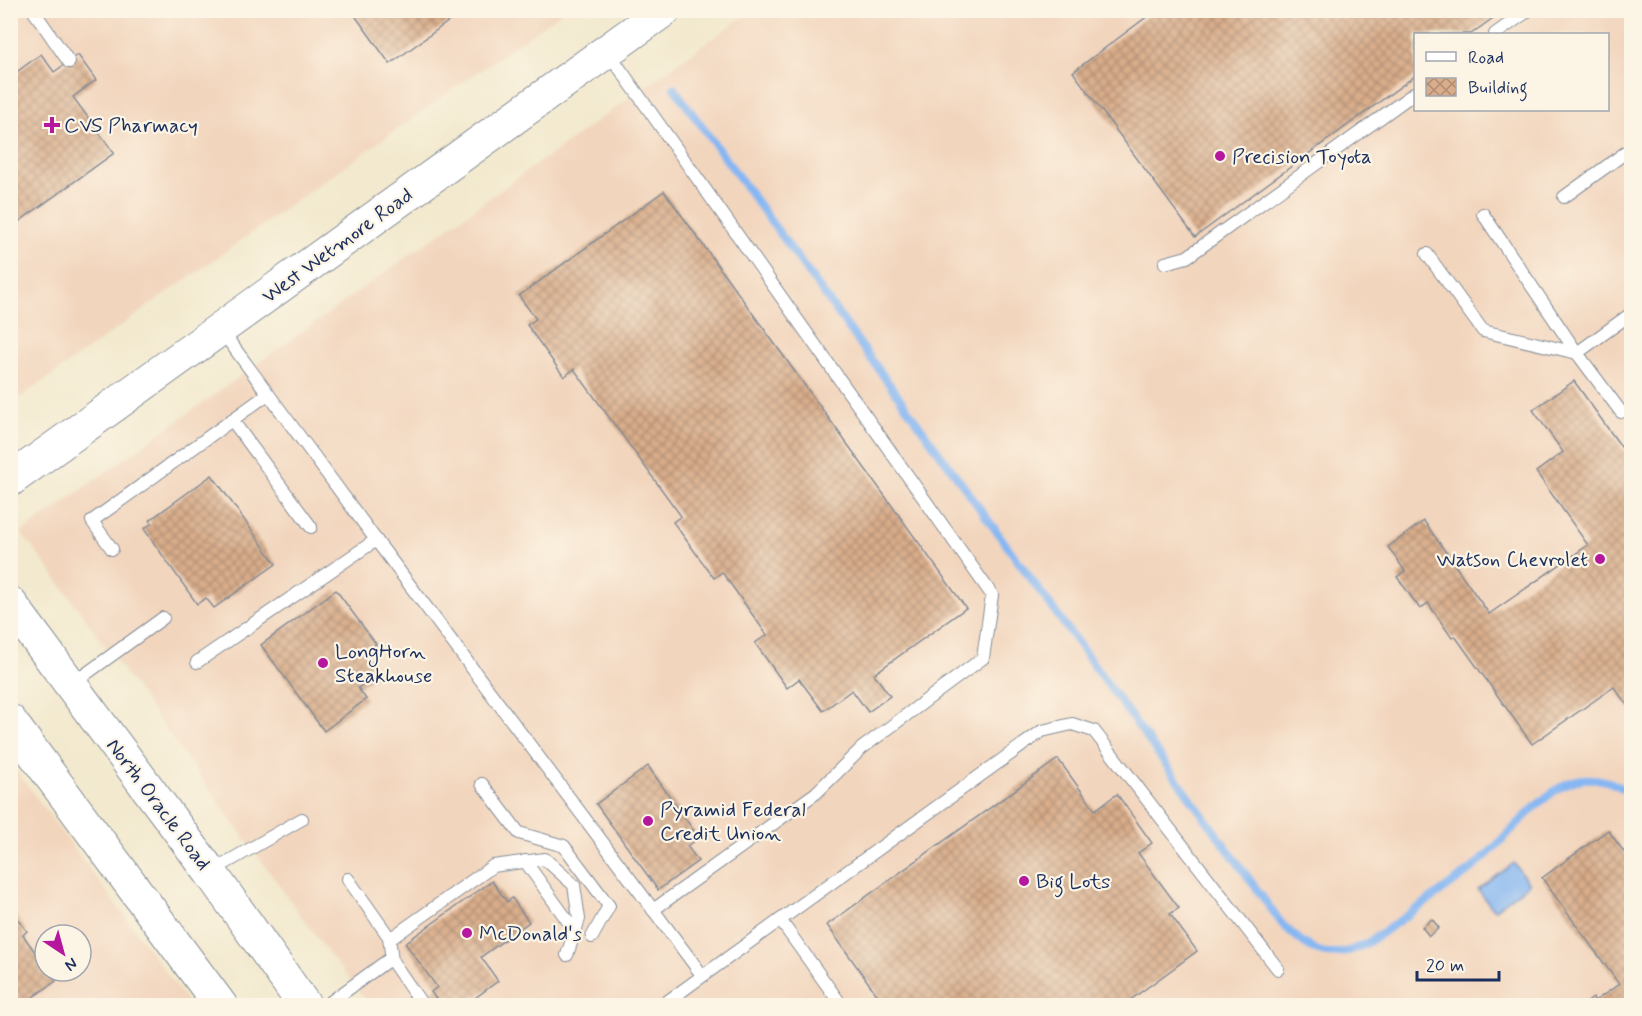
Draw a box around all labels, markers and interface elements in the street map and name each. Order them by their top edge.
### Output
legend [1414,33,1609,111]
text: Road [1468,46,1504,70]
text: Building [1468,76,1528,102]
place label: CVS Pharmacy [64,112,198,140]
marker: CVS Pharmacy [45,118,59,132]
place label: Precision Toyota [1232,143,1372,171]
marker: Precision Toyota [1213,149,1227,163]
street label: West Wetmore Road [256,181,419,310]
place label: Watson Chevrolet [1437,546,1588,574]
marker: Watson Chevrolet [1593,552,1607,566]
place label: LongHorn Steakhouse [335,638,433,690]
marker: LongHorn Steakhouse [316,656,330,670]
street label: North Oracle Road [99,733,217,876]
place label: Pyramid Federal Credit Union [660,796,806,848]
marker: Pyramid Federal Credit Union [641,814,655,828]
place label: Big Lots [1036,868,1110,898]
marker: Big Lots [1017,874,1031,888]
place label: McDonald's [479,920,582,948]
north arrow [33,923,93,983]
marker: McDonald's [460,926,474,940]
scale bar [1417,944,1500,982]
text: N [60,952,81,976]
text: 20 m [1426,954,1464,978]

